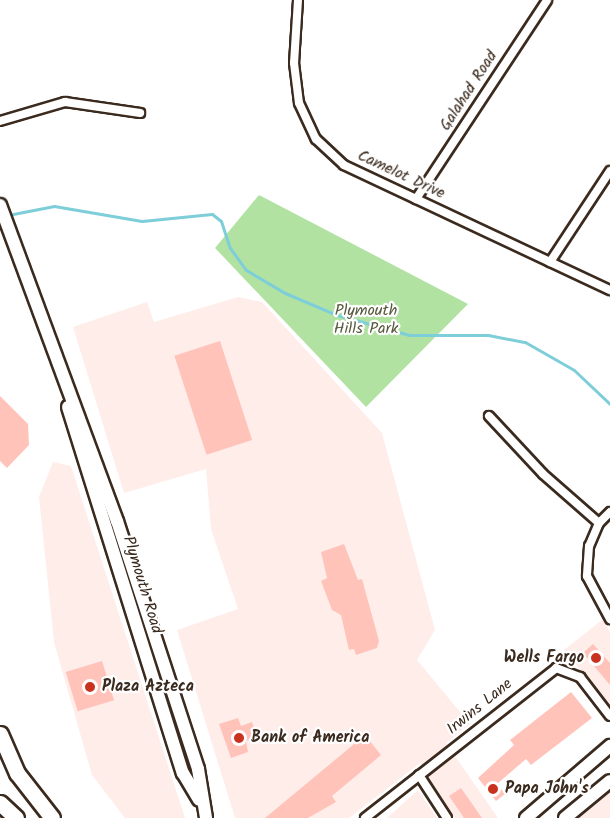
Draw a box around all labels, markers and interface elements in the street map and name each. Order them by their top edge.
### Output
street label: Galahad Road [436,48,502,134]
street label: Camelot Drive [354,146,448,204]
park label: Plymouth Hills Park [334,301,398,339]
street label: Plymouth Road [118,534,166,636]
place label: Wells Fargo [504,648,584,668]
marker: Wells Fargo [589,651,603,665]
street label: Irwins Lane [443,675,517,739]
place label: Plaza Azteca [102,677,194,697]
marker: Plaza Azteca [83,680,97,694]
place label: Bank of America [251,728,369,748]
marker: Bank of America [232,731,246,745]
place label: Papa John's [505,779,589,799]
marker: Papa John's [486,782,500,796]

